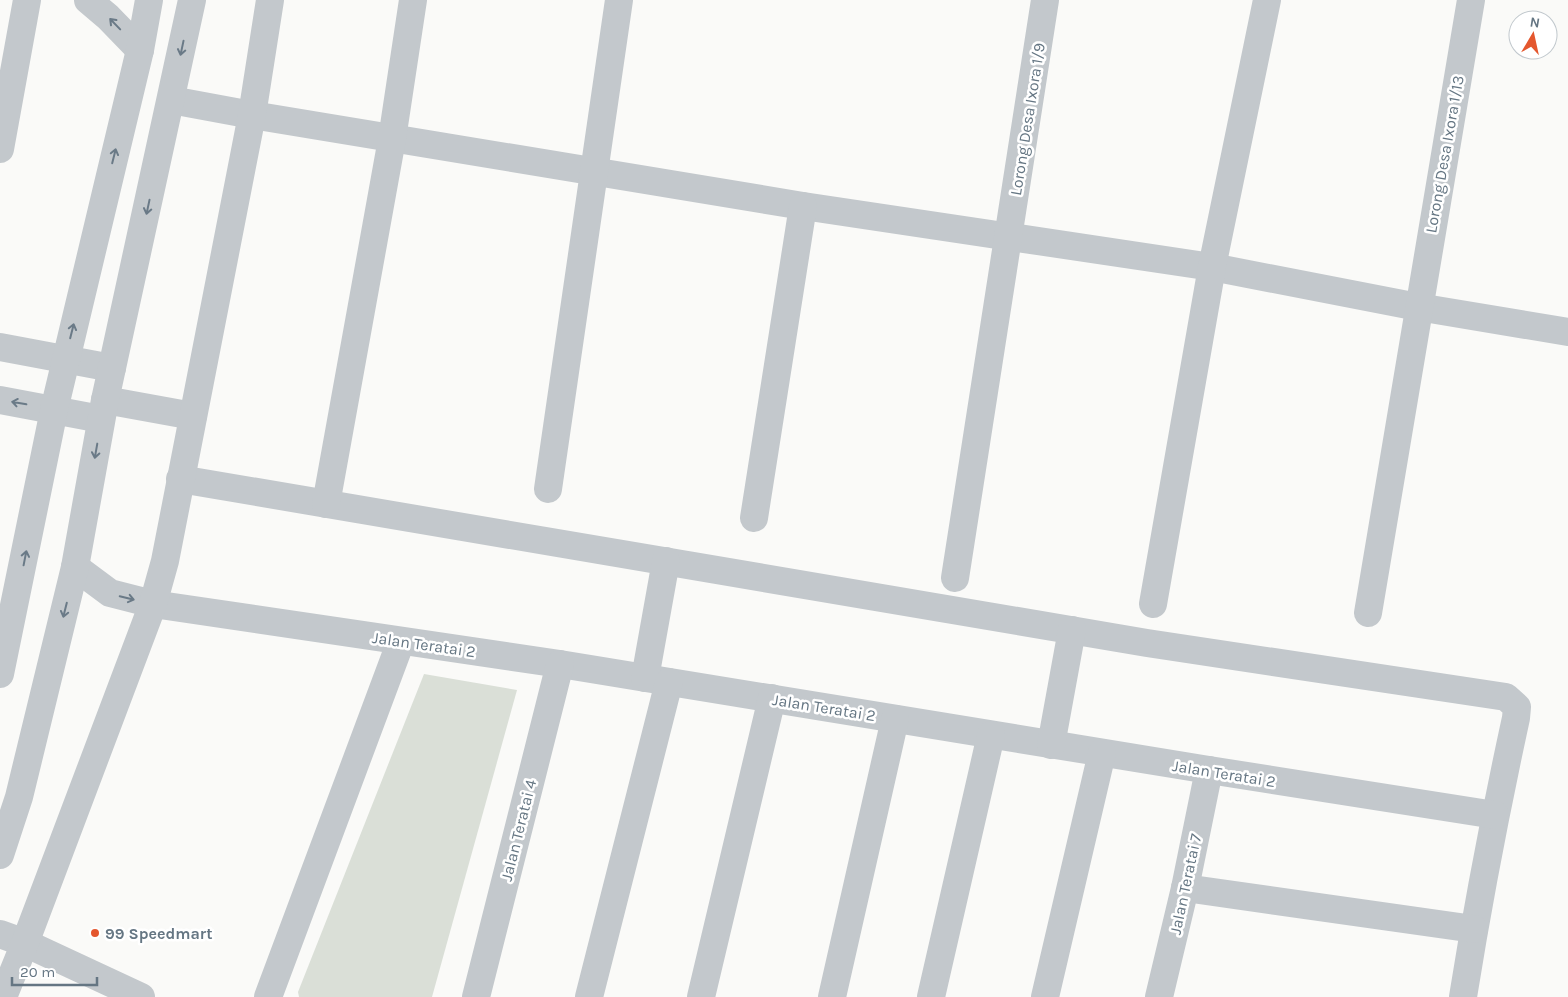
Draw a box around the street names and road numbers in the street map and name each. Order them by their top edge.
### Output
street label: Lorong Desa Ixora 1/9 [1006,41,1049,197]
street label: Lorong Desa Ixora 1/13 [1421,74,1468,234]
street label: Jalan Teratai 2 [371,628,477,661]
street label: Jalan Teratai 2 [771,690,877,725]
street label: Jalan Teratai 2 [1171,756,1277,791]
street label: Jalan Teratai 4 [497,777,540,883]
street label: Jalan Teratai 7 [1166,832,1206,936]

